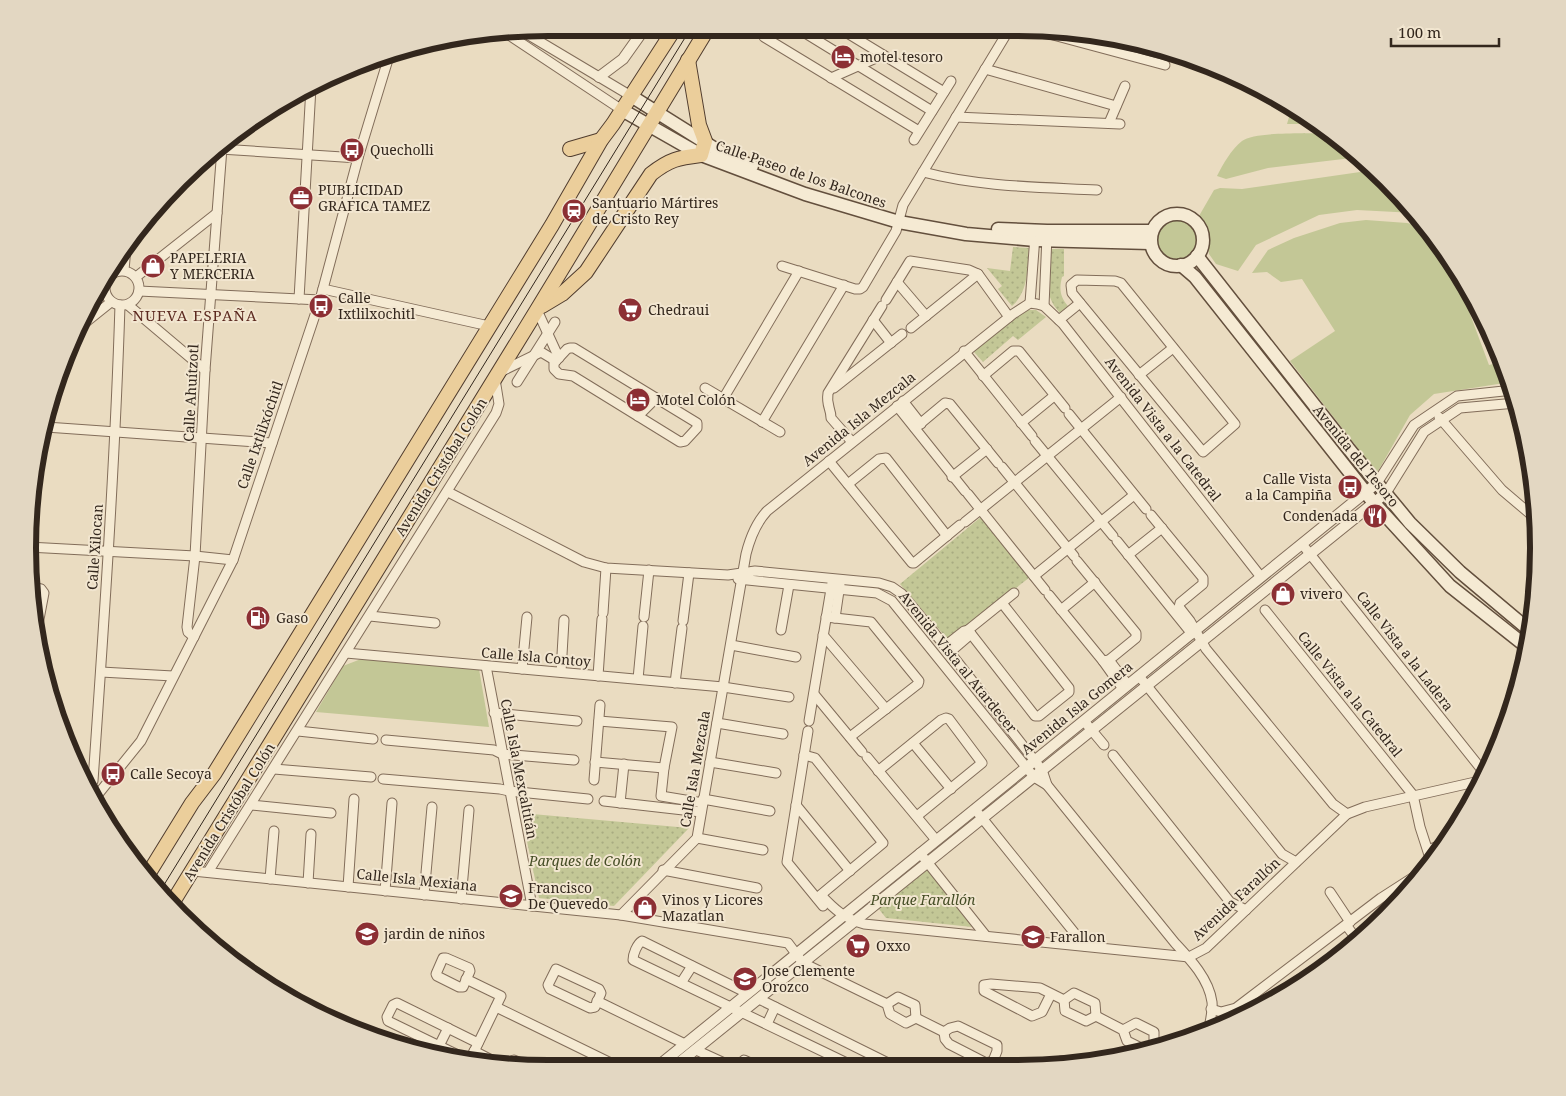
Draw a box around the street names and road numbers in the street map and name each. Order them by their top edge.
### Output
street label: Calle Paseo de los Balcones [713,135,889,212]
street label: Calle Ahuítzotl [178,343,203,442]
street label: Avenida Vista a la Catedral [1101,353,1226,505]
street label: Avenida Isla Mezcala [798,367,919,470]
street label: Calle Ixtlilxóchitl [232,378,287,491]
street label: Avenida Cristóbal Colón [390,394,491,540]
street label: Avenida del Tesoro [1309,400,1404,511]
street label: Calle Xilocan [82,503,107,591]
street label: Avenida Vista al Atardecer [895,587,1022,737]
street label: Calle Vista a la Ladera [1353,587,1458,715]
street label: Calle Vista a la Catedral [1294,627,1407,761]
street label: Calle Isla Contoy [480,642,592,671]
street label: Avenida Isla Gomera [1017,657,1137,759]
street label: Calle Isla Mexcaltitán [497,697,542,841]
street label: Calle Isla Mezcala [675,709,714,829]
street label: Avenida Cristóbal Colón [178,739,279,885]
street label: Avenida Farallón [1188,853,1284,944]
street label: Calle Isla Mexiana [356,864,479,895]

